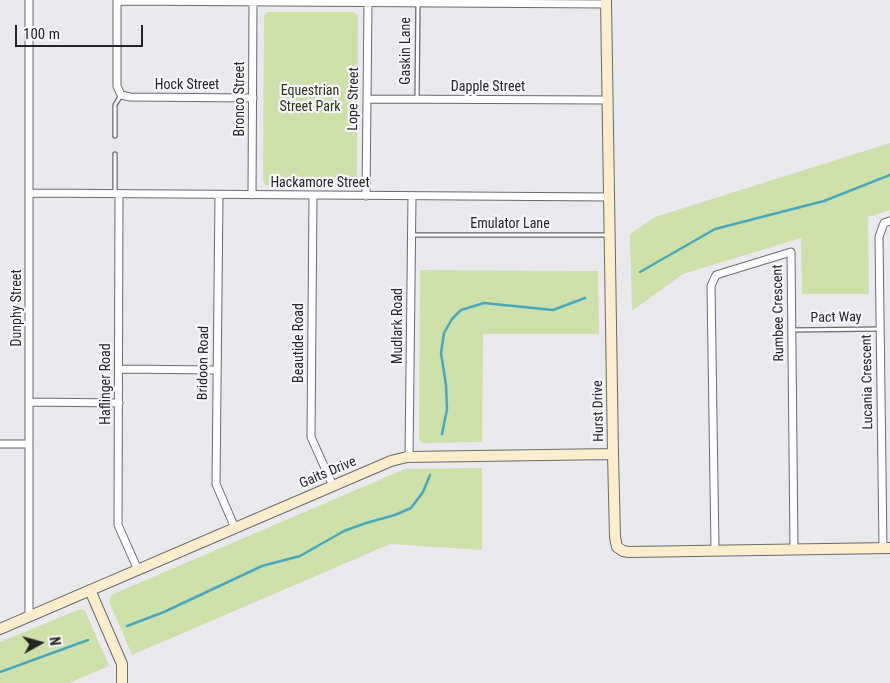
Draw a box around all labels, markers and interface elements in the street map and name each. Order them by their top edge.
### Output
scale bar [18,15,145,47]
street label: Gaskin Lane [398,17,414,85]
text: 100 m [23,25,60,43]
street label: Bronco Street [232,61,248,137]
street label: Lope Street [345,67,363,131]
street label: Hock Street [155,77,219,93]
street label: Dapple Street [451,79,525,95]
park label: Equestrian Street Park [280,83,340,115]
street label: Hackamore Street [270,175,370,191]
street label: Emulator Lane [470,216,550,232]
street label: Rumbee Crescent [770,264,788,362]
street label: Dunphy Street [9,269,25,347]
street label: Mudlark Road [390,288,406,364]
street label: Beautide Road [291,303,307,383]
street label: Pact Way [810,309,862,327]
street label: Bridoon Road [195,326,213,400]
street label: Lucania Crescent [859,334,877,430]
street label: Haflinger Road [98,343,114,425]
street label: Hurst Drive [590,380,608,442]
street label: Gaits Drive [297,454,359,492]
north arrow [15,618,65,668]
text: N [46,636,63,646]

